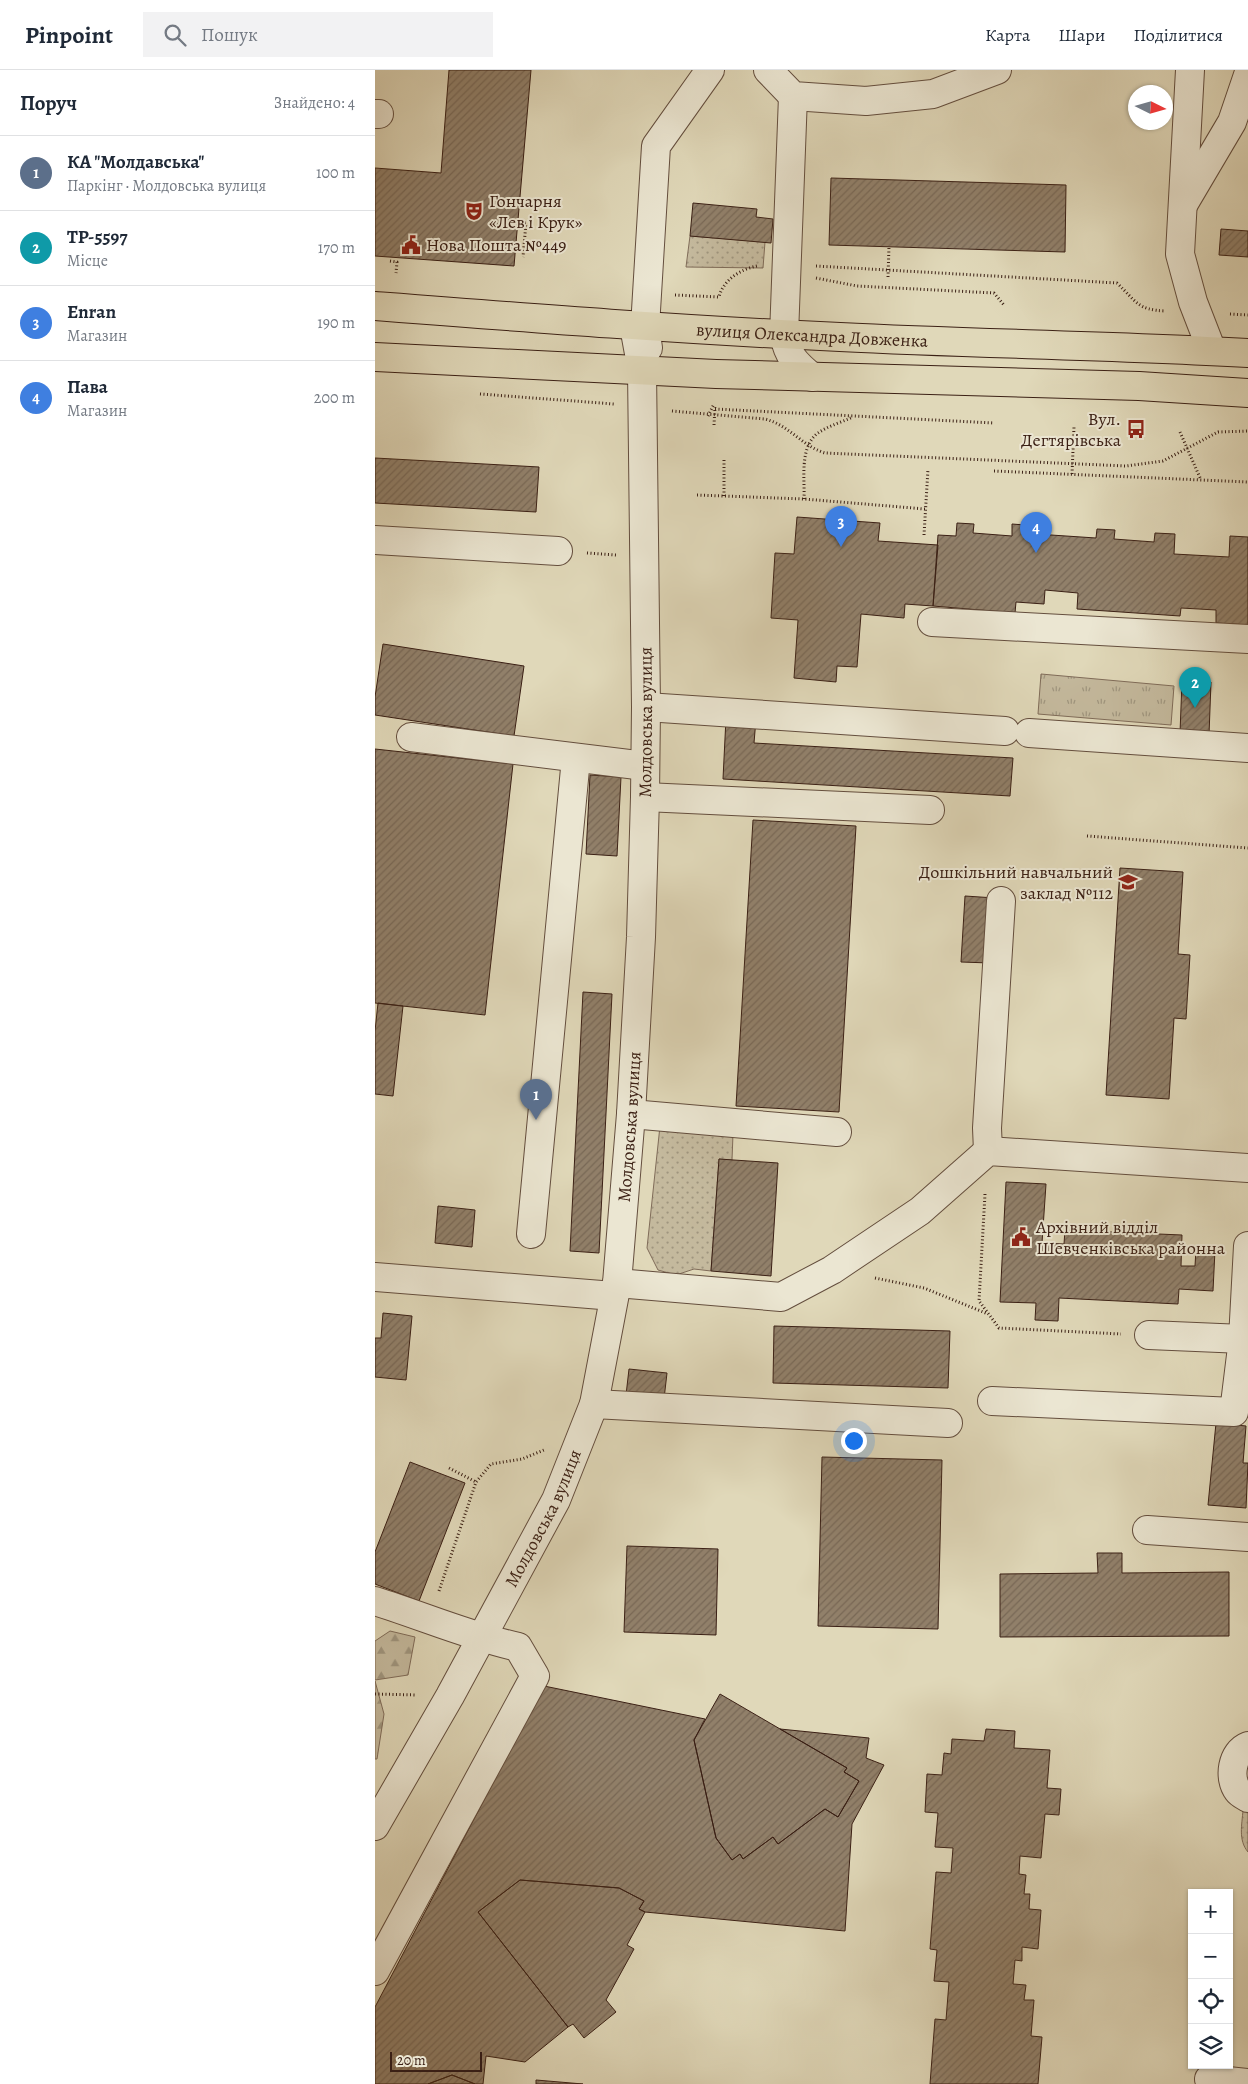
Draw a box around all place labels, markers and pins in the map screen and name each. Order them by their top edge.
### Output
place label: Гончарня «Лев і Крук» [489,189,583,234]
theatre icon: Гончарня «Лев і Крук» [463,200,485,222]
place label: Нова Пошта №449 [426,233,566,257]
public building icon: Нова Пошта №449 [400,234,422,256]
place label: Вул. Дегтярівська [1021,407,1122,452]
bus stop icon: Вул. Дегтярівська [1125,418,1147,440]
pin: 3 [825,506,857,547]
pin: 4 [1020,512,1052,553]
pin: 2 [1179,667,1211,708]
place label: Дошкільний навчальний заклад №112 [919,860,1113,905]
school or university icon: Дошкільний навчальний заклад №112 [1117,871,1139,893]
pin: 1 [520,1079,552,1120]
place label: Архівний відділ Шевченківська районна [1035,1215,1226,1260]
public building icon: Архівний відділ Шевченківська районна [1010,1226,1032,1248]

